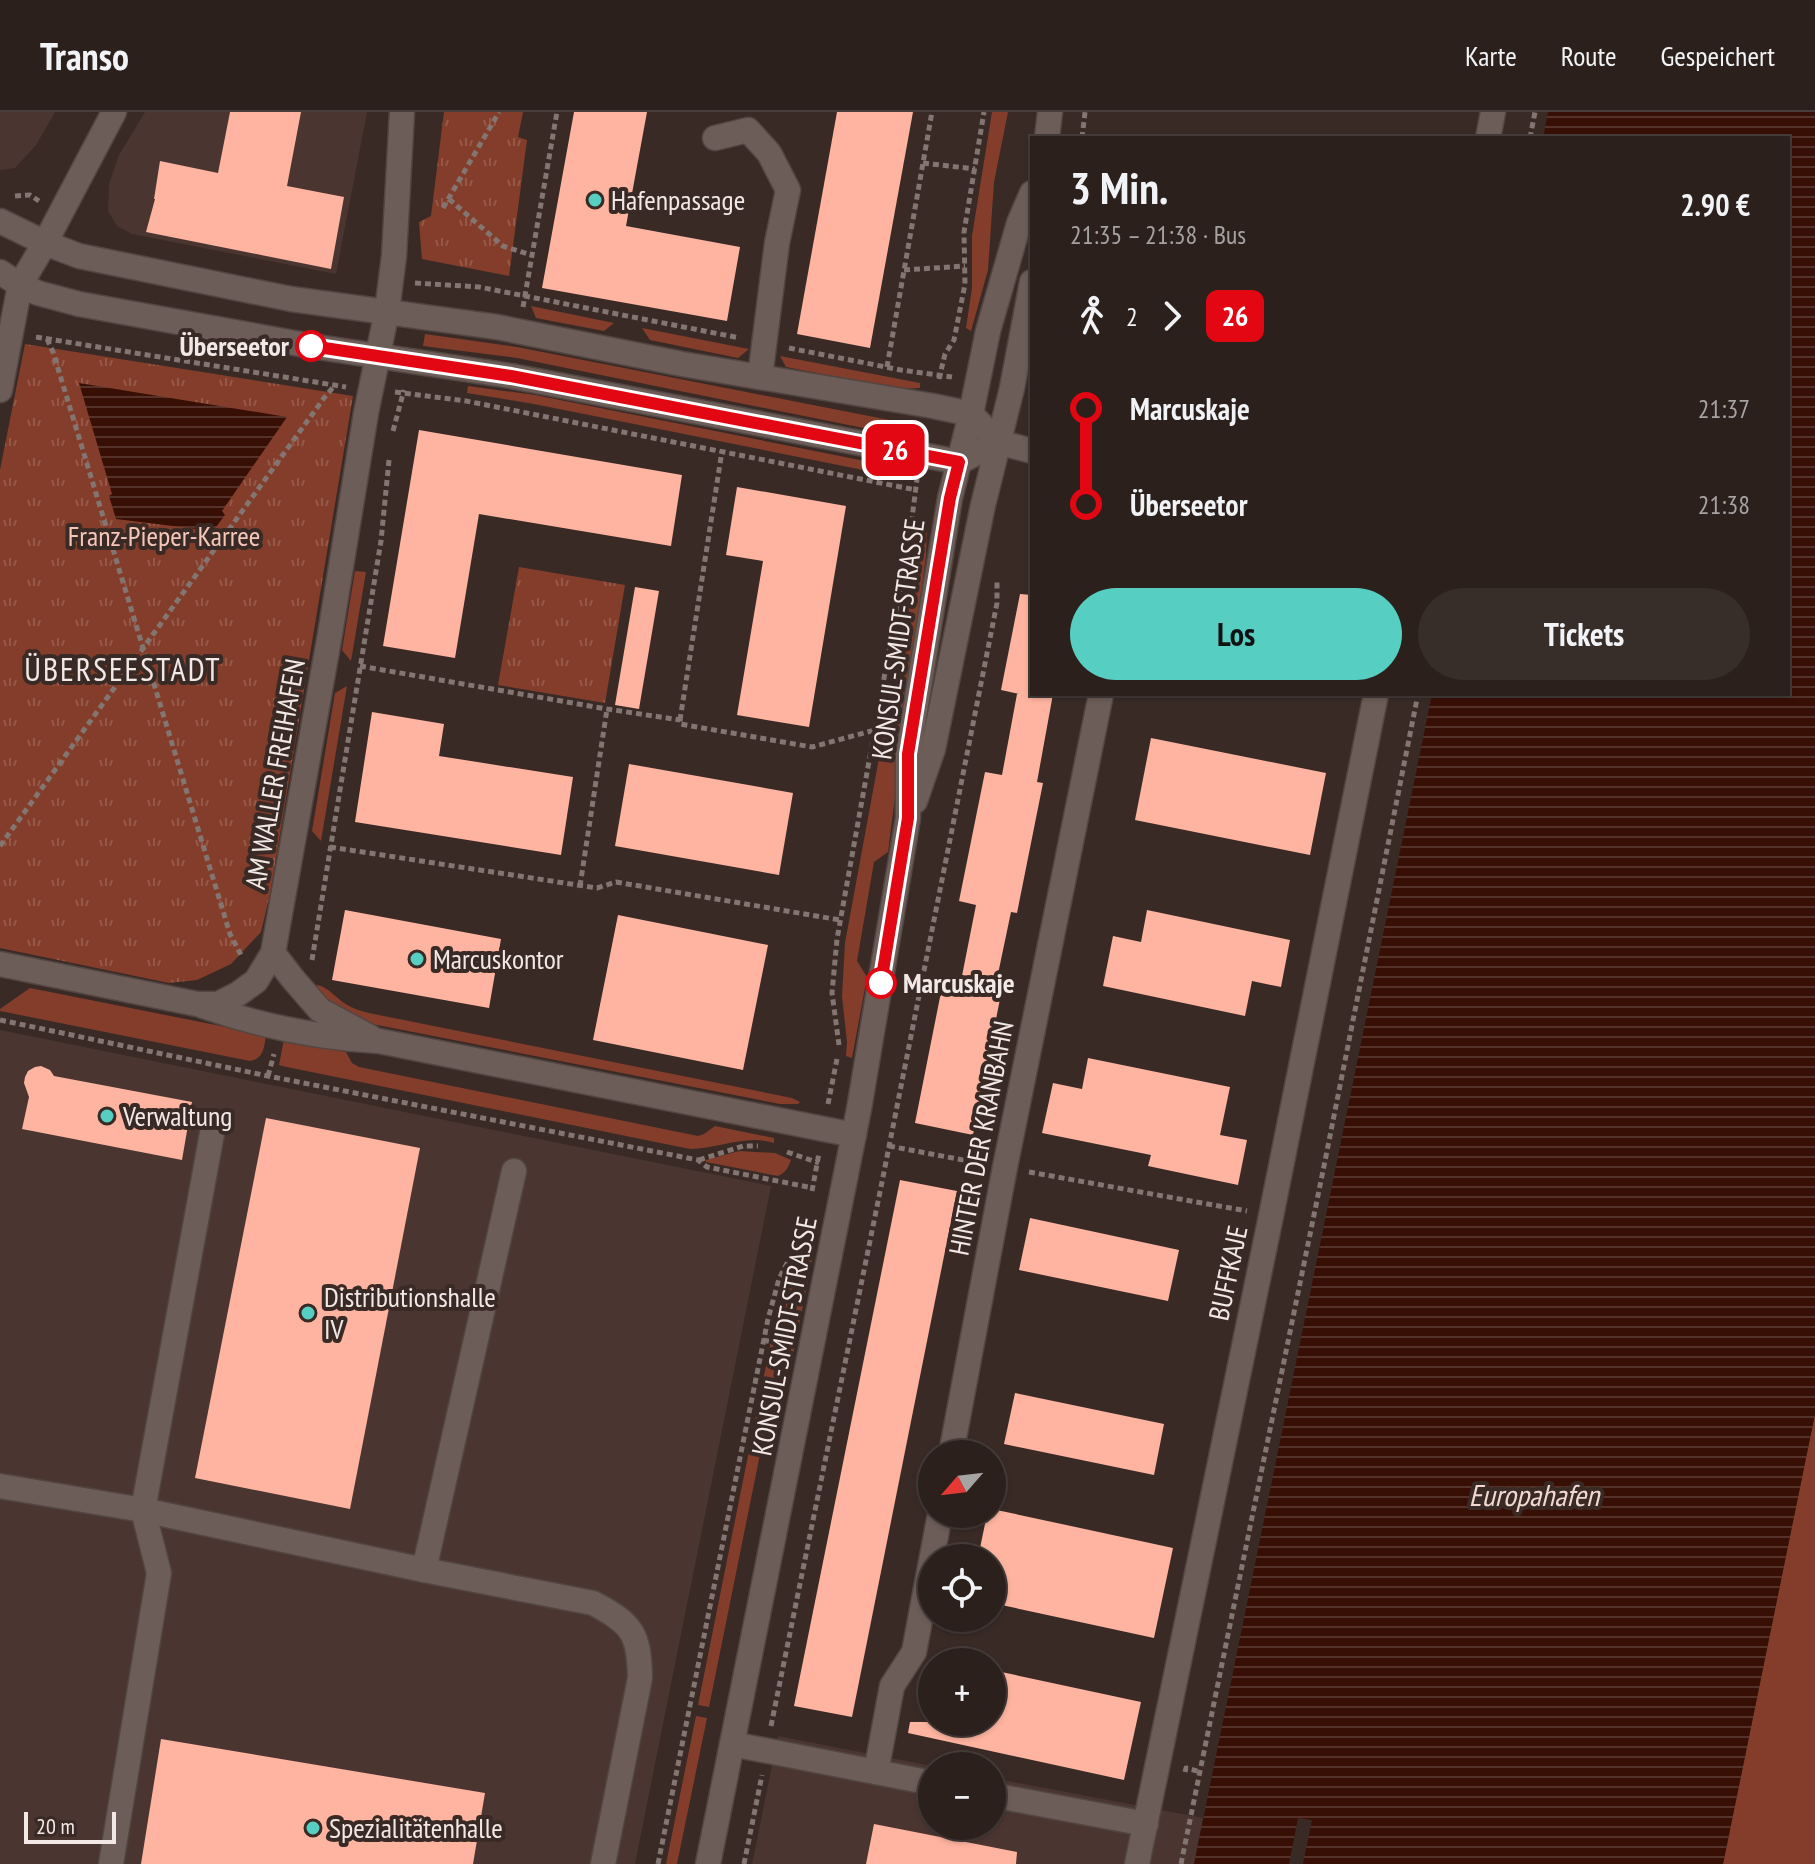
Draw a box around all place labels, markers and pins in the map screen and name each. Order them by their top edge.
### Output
place label: Hafenpassage [611,181,745,218]
marker: Hafenpassage [586,191,604,209]
place label: Überseetor [179,327,290,364]
marker: Überseetor [296,331,326,361]
place label: Marcuskontor [433,940,564,977]
marker: Marcuskontor [408,950,426,968]
place label: Marcuskaje [903,964,1015,1001]
marker: Marcuskaje [866,968,896,998]
place label: Verwaltung [122,1097,232,1134]
marker: Verwaltung [98,1107,116,1125]
place label: Distributionshalle IV [324,1278,496,1347]
marker: Distributionshalle IV [299,1304,317,1322]
place label: Spezialitätenhalle [329,1809,503,1846]
marker: Spezialitätenhalle [304,1819,322,1837]

